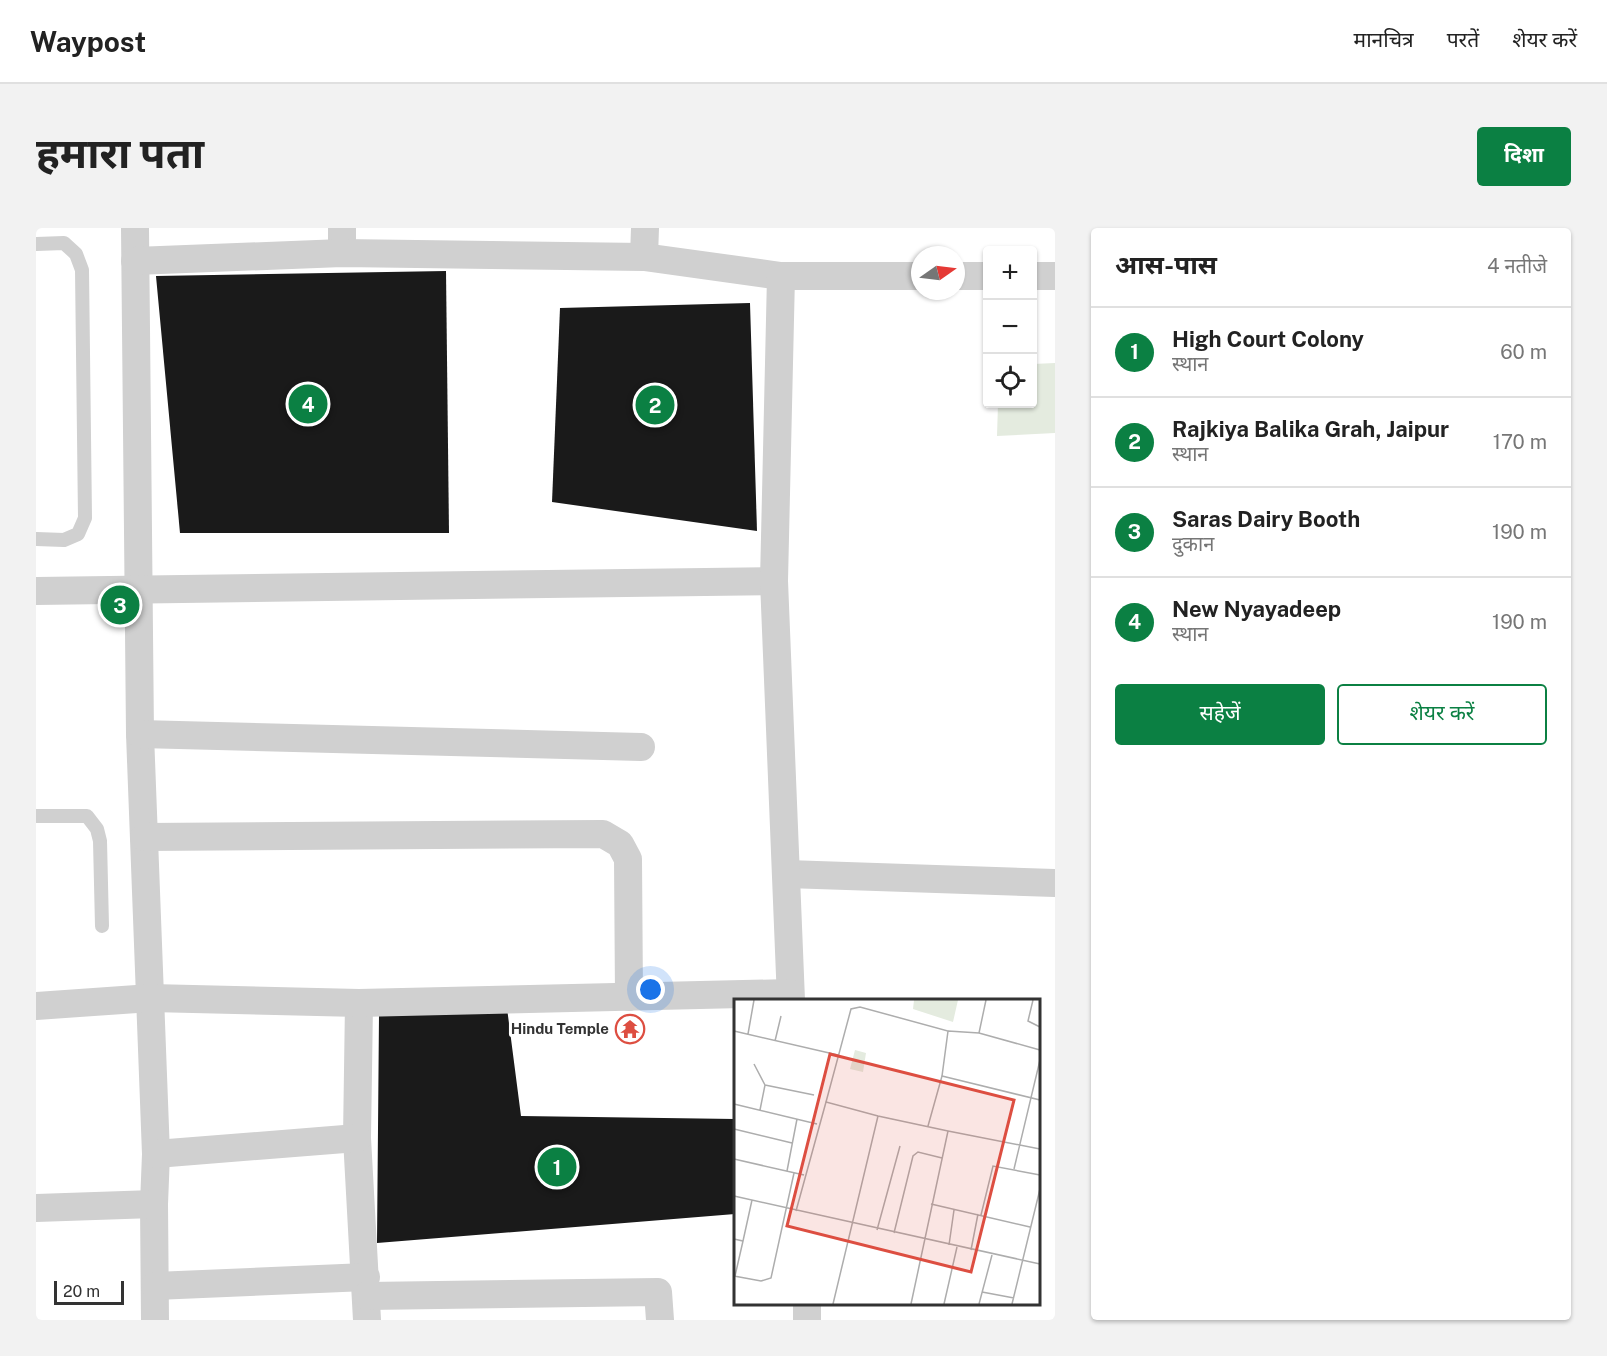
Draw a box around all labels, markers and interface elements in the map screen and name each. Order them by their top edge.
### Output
text: Waypost [30,25,146,58]
text: मानचित्र [1354,27,1414,52]
text: परतें [1447,27,1479,52]
text: शेयर करें [1512,27,1577,52]
button: दिशा [1477,127,1571,186]
text: हमारा पता [36,128,204,177]
north arrow [911,246,965,300]
map controls [983,246,1037,408]
button: + [983,246,1037,300]
text: आस-पास [1115,249,1217,280]
text: 4 नतीजे [1487,254,1547,278]
button: − [983,300,1037,354]
text: High Court Colony [1172,326,1364,352]
text: 1 [1130,340,1139,364]
text: 60 m [1500,340,1547,364]
text: स्थान [1172,352,1208,376]
button: locate [983,354,1037,408]
pin: 4 [288,382,328,426]
pin: 2 [636,382,674,428]
text: Rajkiya Balika Grah, Jaipur [1172,416,1449,442]
text: 2 [1128,430,1141,454]
text: 170 m [1493,430,1547,454]
text: स्थान [1172,442,1208,466]
text: Saras Dairy Booth [1172,506,1360,532]
text: 3 [1128,520,1141,544]
text: 190 m [1492,520,1547,544]
text: दुकान [1172,532,1214,556]
pin: 3 [100,582,140,628]
text: New Nyayadeep [1172,596,1341,622]
text: 4 [1128,610,1141,634]
text: 190 m [1492,610,1547,634]
text: स्थान [1172,622,1208,646]
button: सहेजें [1115,684,1325,745]
button: शेयर करें [1337,684,1547,745]
your location [636,975,665,1004]
inset map [734,999,1040,1305]
temple icon: Hindu Temple [614,1013,646,1045]
place label: Hindu Temple [511,1020,609,1037]
pin: 1 [538,1144,576,1190]
scale bar [54,1278,124,1306]
text: 20 m [63,1282,100,1301]

